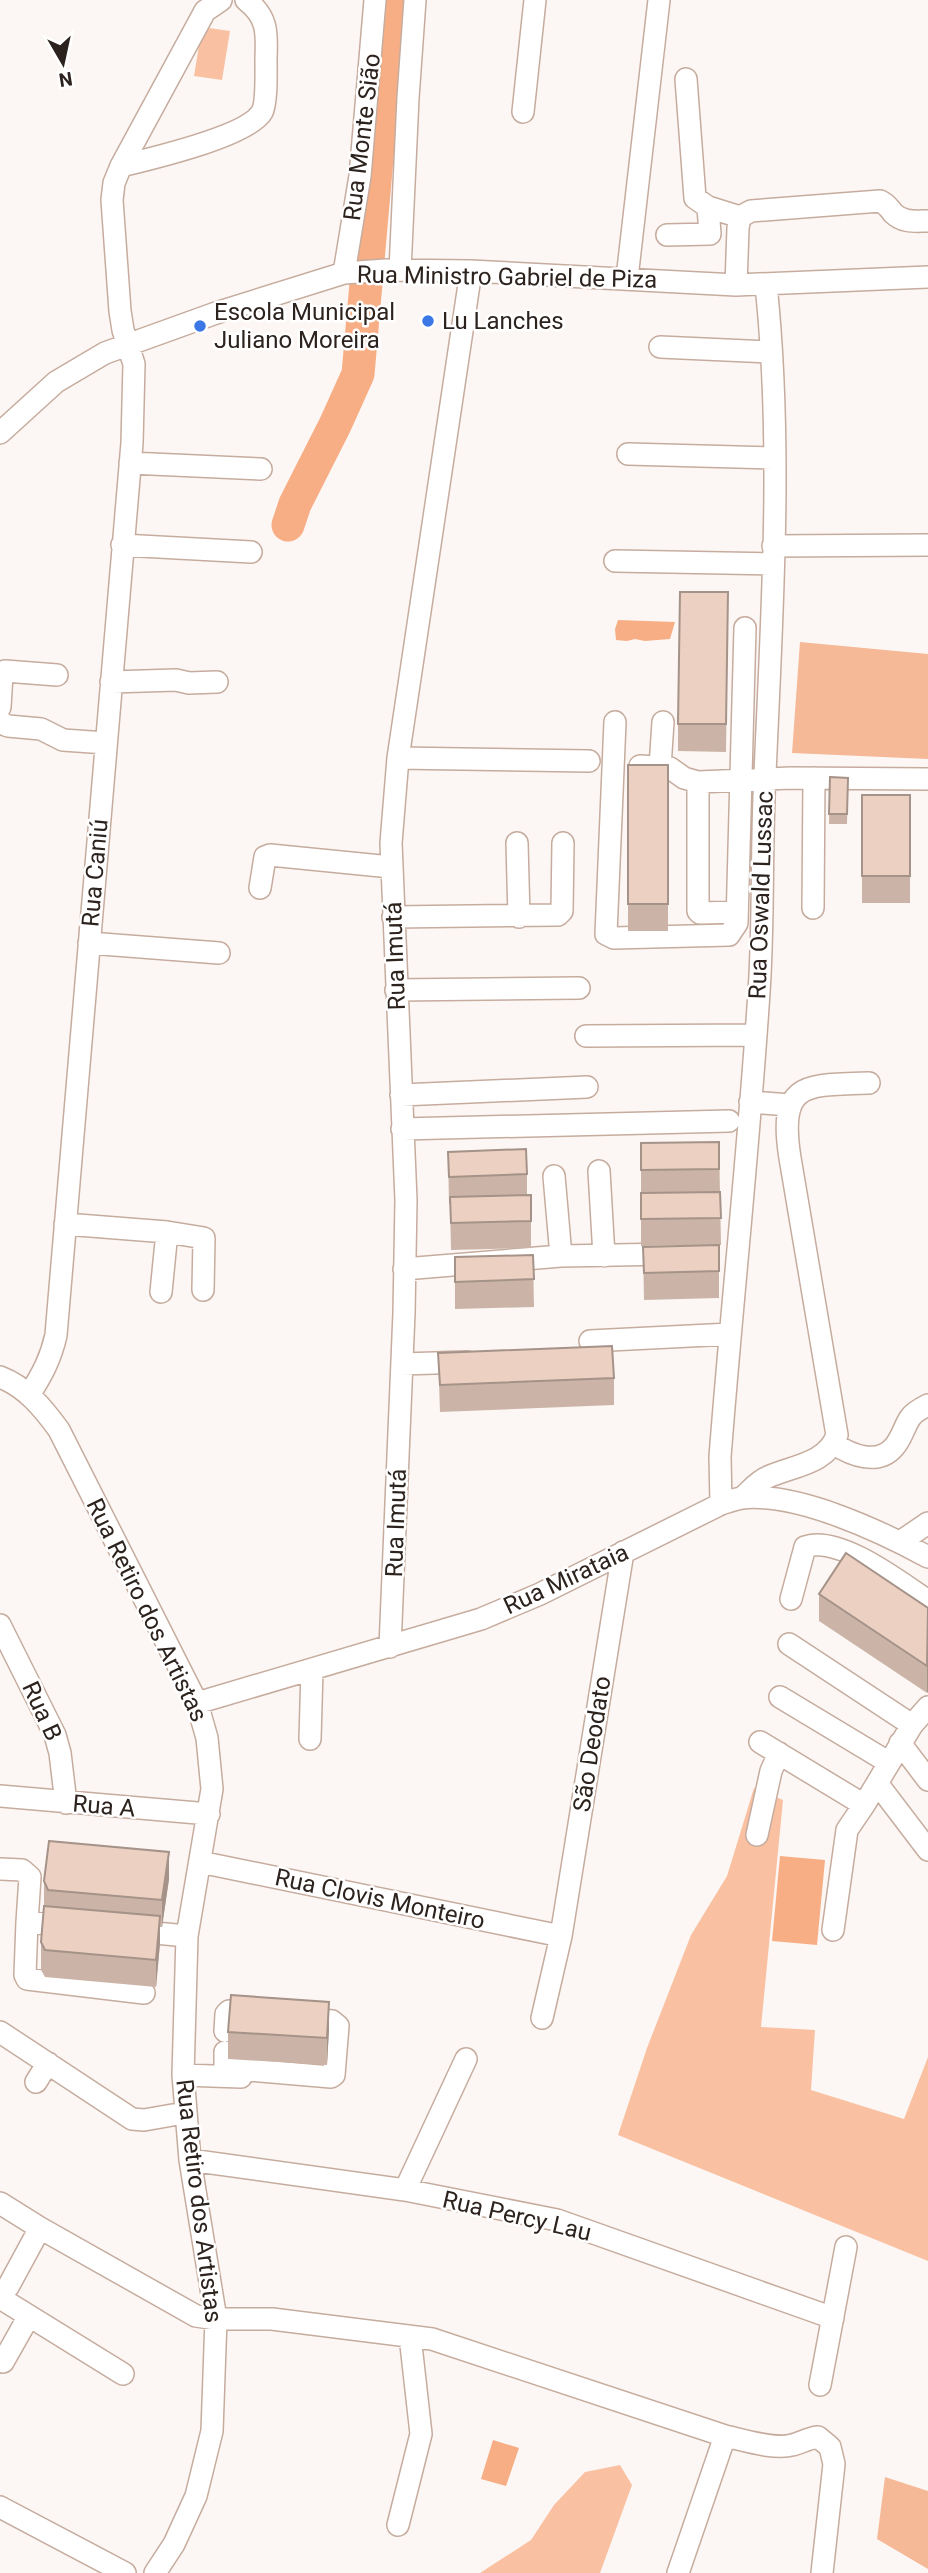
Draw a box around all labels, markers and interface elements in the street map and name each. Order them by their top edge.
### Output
north arrow [28,28,98,98]
street label: Rua Monte Sião [338,52,386,222]
text: N [57,67,74,92]
street label: Rua Ministro Gabriel de Piza [357,260,657,294]
place label: Escola Municipal Juliano Moreira [214,298,395,354]
place label: Lu Lanches [442,307,564,335]
marker: Lu Lanches [420,313,436,329]
marker: Escola Municipal Juliano Moreira [192,318,208,334]
street label: Rua Oswald Lussac [743,790,779,1000]
street label: Rua Caniú [76,818,114,928]
street label: Rua Imutá [379,901,411,1011]
street label: Rua Imutá [380,1468,412,1578]
street label: Rua Retiro dos Artistas [81,1494,213,1726]
street label: Rua Mirataia [499,1538,633,1620]
street label: São Deodato [567,1674,617,1814]
street label: Rua B [16,1677,68,1745]
street label: Rua A [72,1789,137,1823]
street label: Rua Clovis Monteiro [273,1863,487,1935]
street label: Rua Retiro dos Artistas [170,2078,228,2324]
street label: Rua Percy Lau [440,2185,594,2247]

